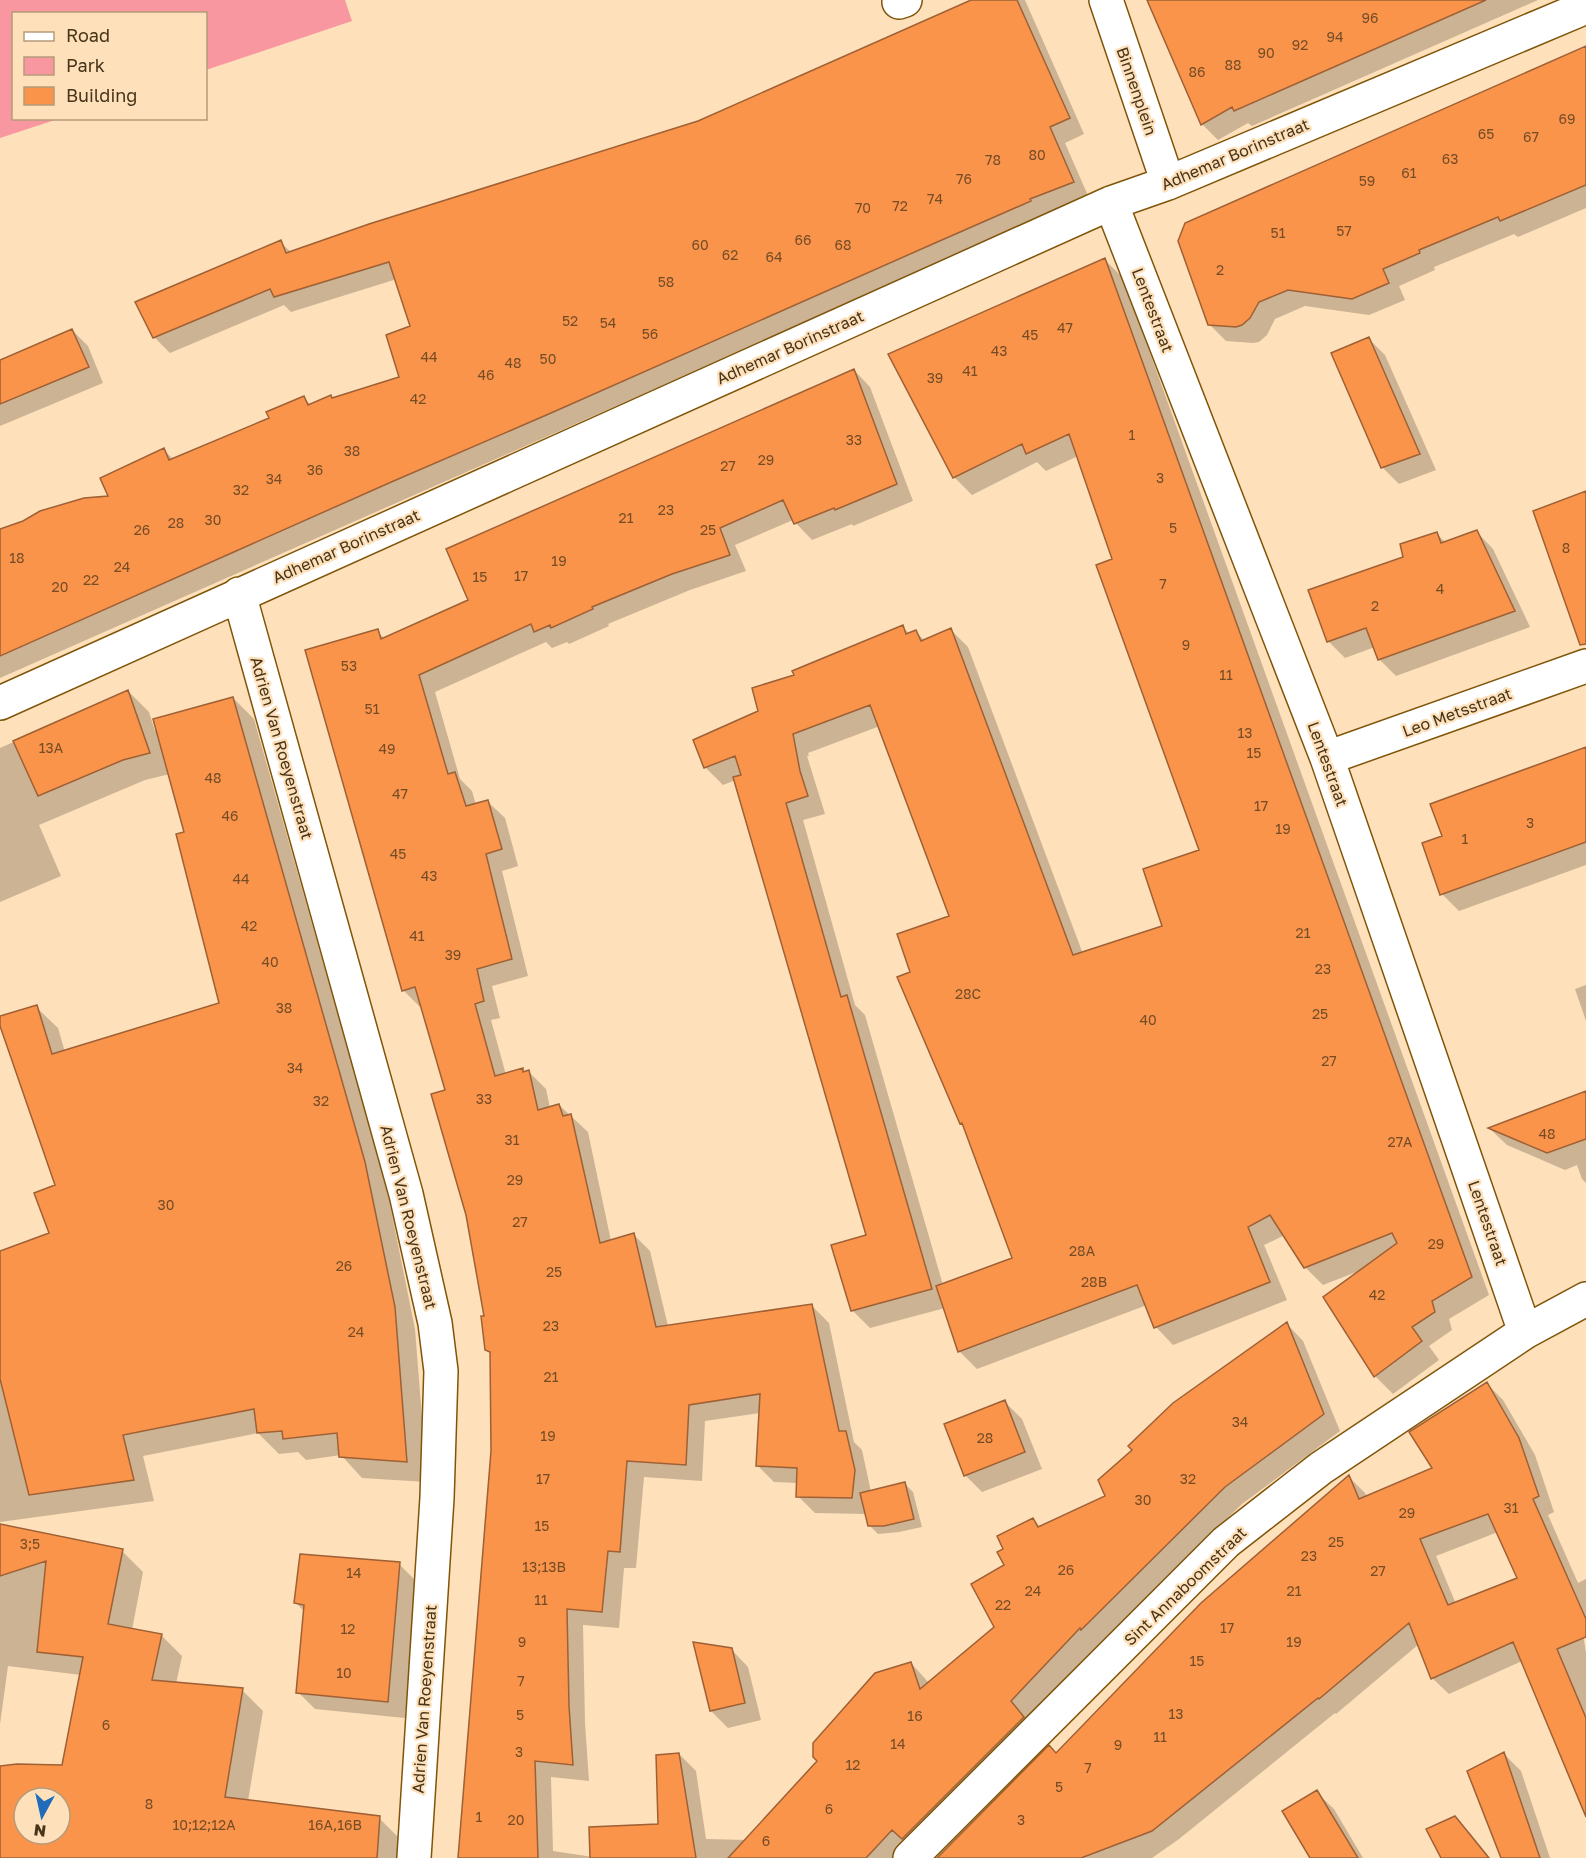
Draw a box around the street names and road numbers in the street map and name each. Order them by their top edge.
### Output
street label: Binnenplein [1113,44,1161,138]
street label: Adhemar Borinstraat [1158,114,1312,194]
street label: Lentestraat [1128,265,1178,355]
street label: Adhemar Borinstraat [713,306,867,388]
street label: Adhemar Borinstraat [269,505,423,587]
street label: Adrien Van Roeyenstraat [246,654,318,842]
street label: Leo Metsstraat [1400,683,1514,741]
street label: Lentestraat [1303,719,1353,809]
street label: Adrien Van Roeyenstraat [376,1123,442,1311]
street label: Lentestraat [1464,1178,1512,1268]
street label: Sint Annaboomstraat [1120,1522,1250,1650]
street label: Adrien Van Roeyenstraat [407,1604,441,1794]

